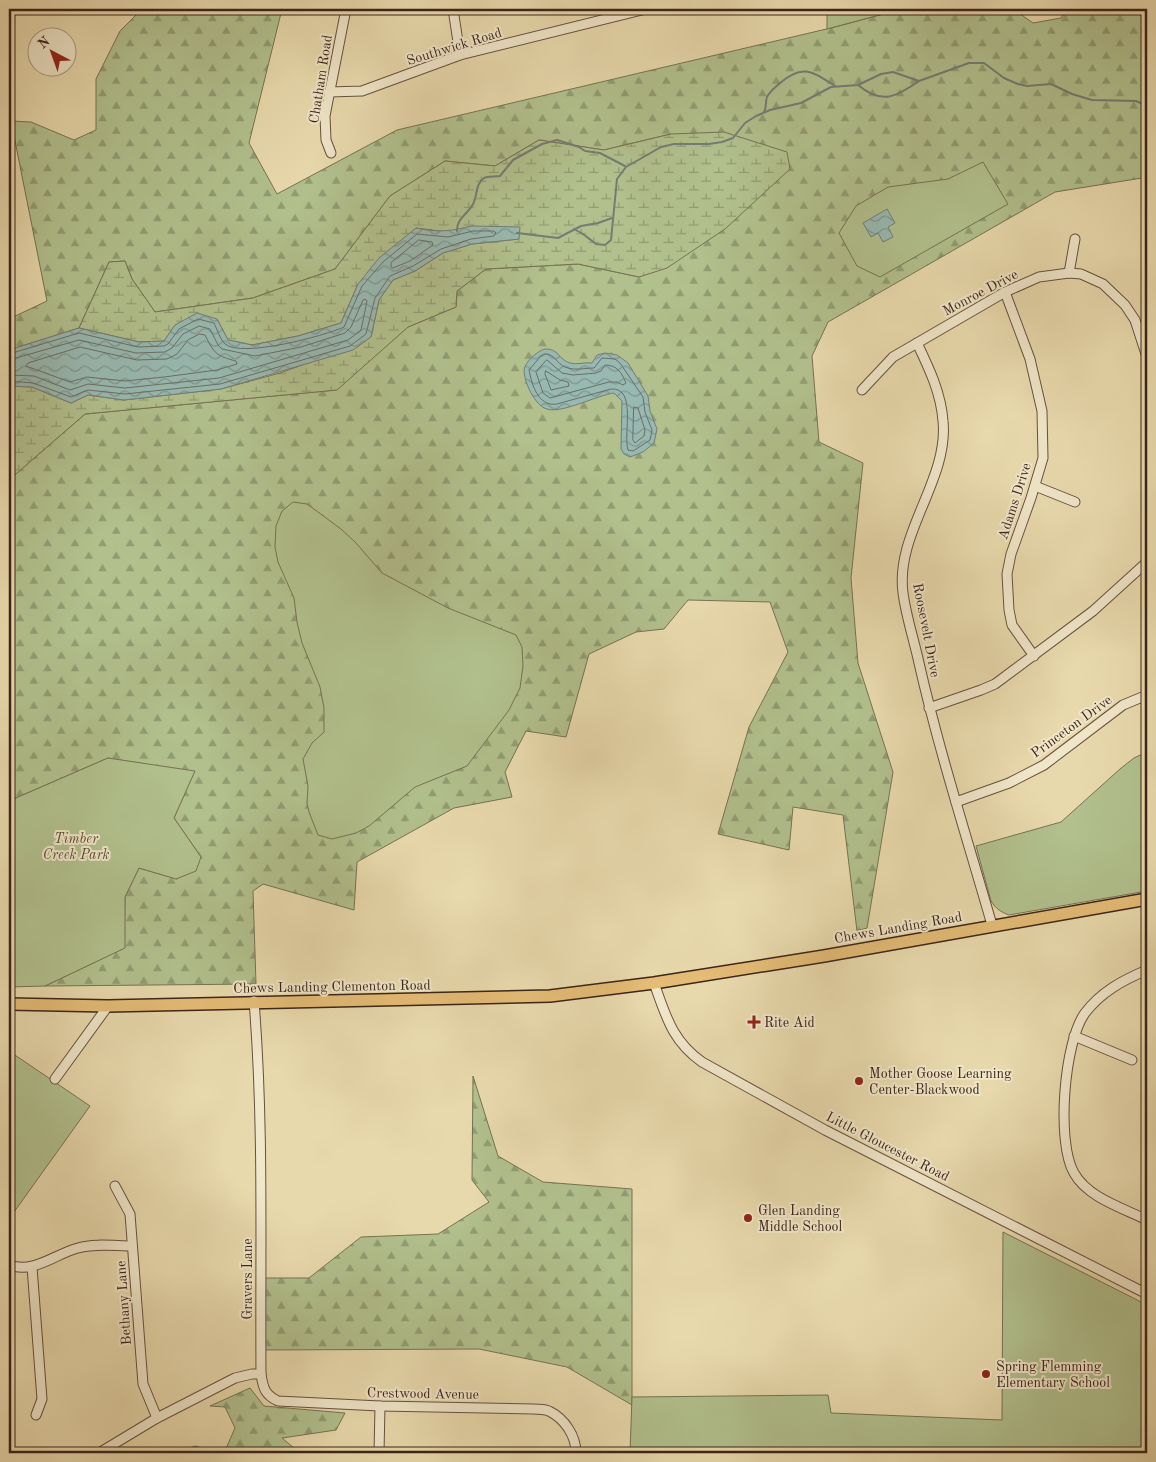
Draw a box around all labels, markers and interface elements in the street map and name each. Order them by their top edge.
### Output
street label: Southwick Road [405,26,504,68]
north arrow [28,28,78,78]
text: N [35,34,53,52]
street label: Chatham Road [307,34,335,124]
street label: Monroe Drive [941,267,1020,319]
street label: Adams Drive [996,461,1034,541]
street label: Roosevelt Drive [910,582,942,679]
street label: Princeton Drive [1029,693,1115,761]
park label: Timber Creek Park [43,832,109,862]
street label: Chews Landing Road [833,910,963,946]
street label: Chews Landing Clementon Road [233,978,431,996]
marker: Rite Aid [748,1016,760,1028]
place label: Rite Aid [764,1016,815,1030]
place label: Mother Goose Learning Center-Blackwood [869,1067,1012,1097]
marker: Mother Goose Learning Center-Blackwood [853,1075,865,1087]
street label: Little Gloucester Road [824,1110,951,1184]
place label: Glen Landing Middle School [758,1204,843,1234]
marker: Glen Landing Middle School [742,1212,754,1224]
street label: Gravers Lane [241,1238,255,1320]
street label: Bethany Lane [114,1260,134,1346]
place label: Spring Flemming Elementary School [996,1360,1110,1390]
marker: Spring Flemming Elementary School [980,1368,992,1380]
street label: Crestwood Avenue [367,1386,479,1402]

